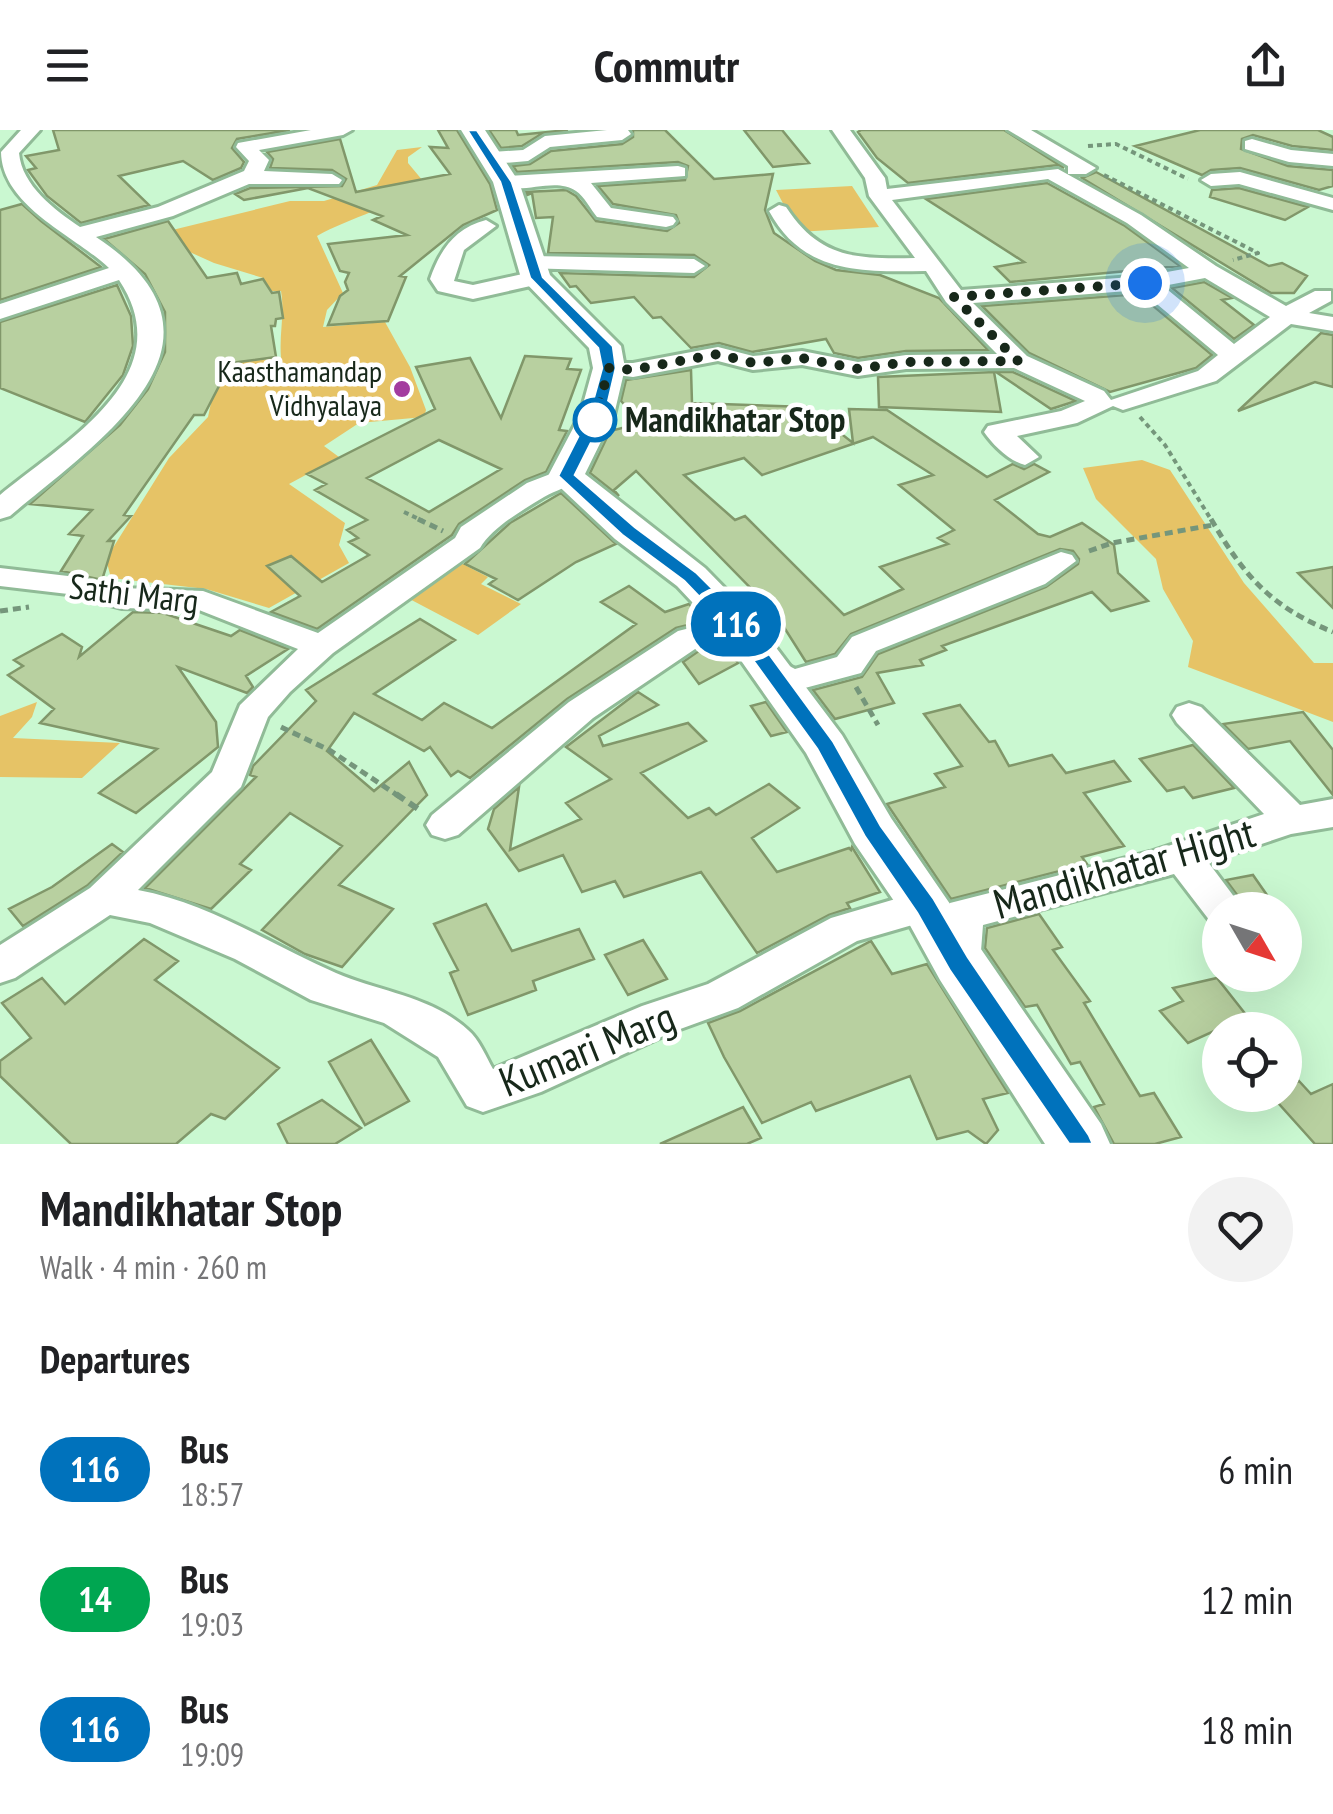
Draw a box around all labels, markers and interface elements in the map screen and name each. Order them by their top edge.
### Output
text: Commutr [594,36,739,94]
icon: menu [40,38,95,93]
icon: share [1238,38,1293,93]
your location [1120,258,1170,308]
place label: Kaasthamandap Vidhyalaya [218,351,382,424]
marker: Kaasthamandap Vidhyalaya [391,378,413,400]
place label: Mandikhatar Stop [625,396,845,442]
marker: Mandikhatar Stop [574,399,616,441]
street label: Sathi Marg [67,562,201,624]
line badge: 116 [678,592,794,656]
text: 116 [711,601,761,647]
street label: Mandikhatar Hight [987,804,1261,931]
north arrow [1202,892,1302,992]
map controls [1202,892,1302,1112]
street label: Kumari Marg [491,988,683,1109]
button: locate [1202,1012,1302,1112]
text: Mandikhatar Stop [40,1177,342,1239]
button: heart [1188,1177,1293,1282]
text: Walk · 4 min · 260 m [40,1246,267,1288]
text: Departures [40,1334,190,1383]
text: Bus [180,1424,229,1473]
text: 6 min [1218,1445,1293,1494]
text: 116 [70,1446,120,1492]
text: 18:57 [180,1473,244,1515]
text: Bus [180,1554,229,1603]
text: 12 min [1201,1575,1293,1624]
text: 14 [78,1576,112,1622]
text: 19:03 [180,1603,244,1645]
text: Bus [180,1684,229,1733]
text: 18 min [1201,1705,1293,1754]
text: 116 [70,1706,120,1752]
text: 19:09 [180,1733,244,1775]

